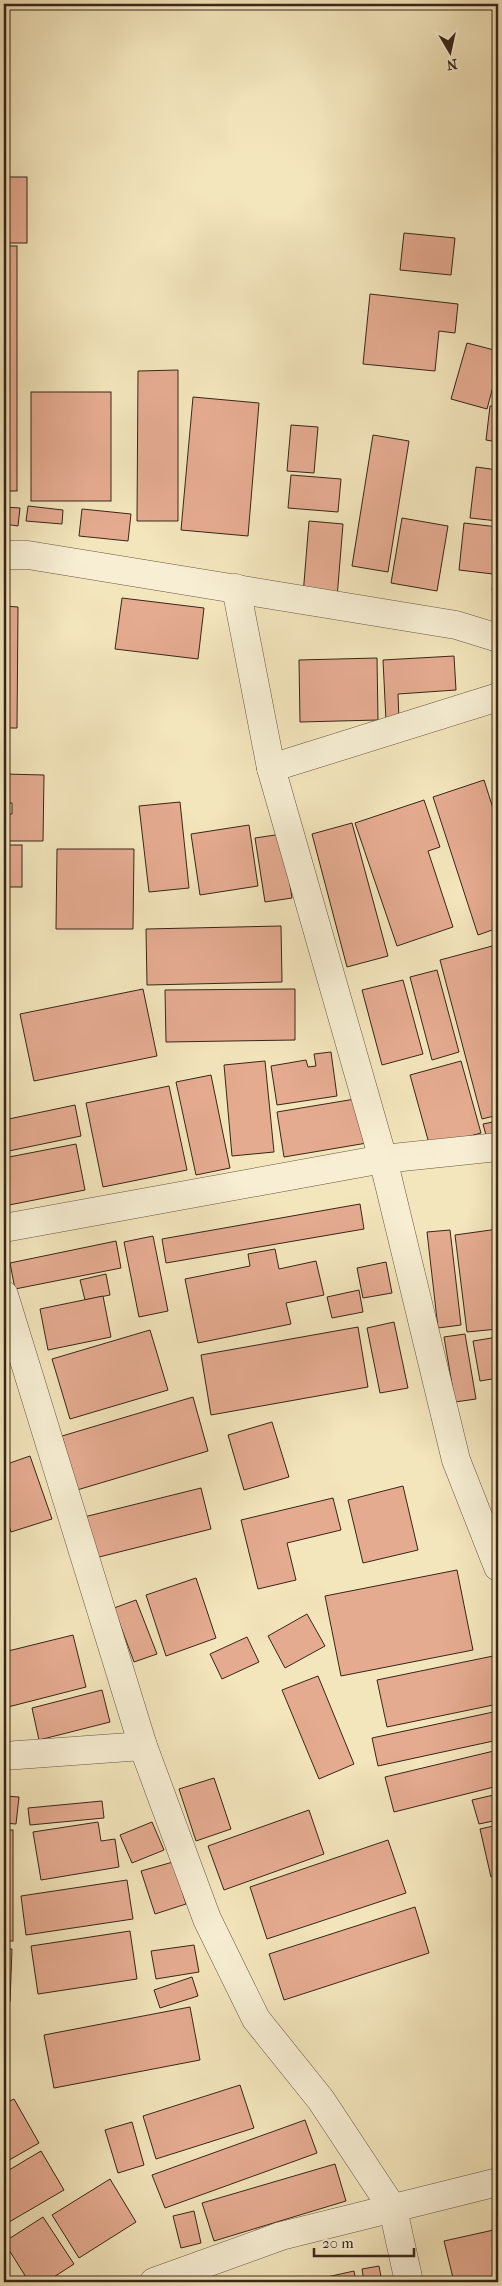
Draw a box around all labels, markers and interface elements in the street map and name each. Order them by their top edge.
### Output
north arrow [424,28,474,78]
text: N [445,55,459,74]
scale bar [314,2226,414,2258]
text: 20 m [322,2234,354,2252]

